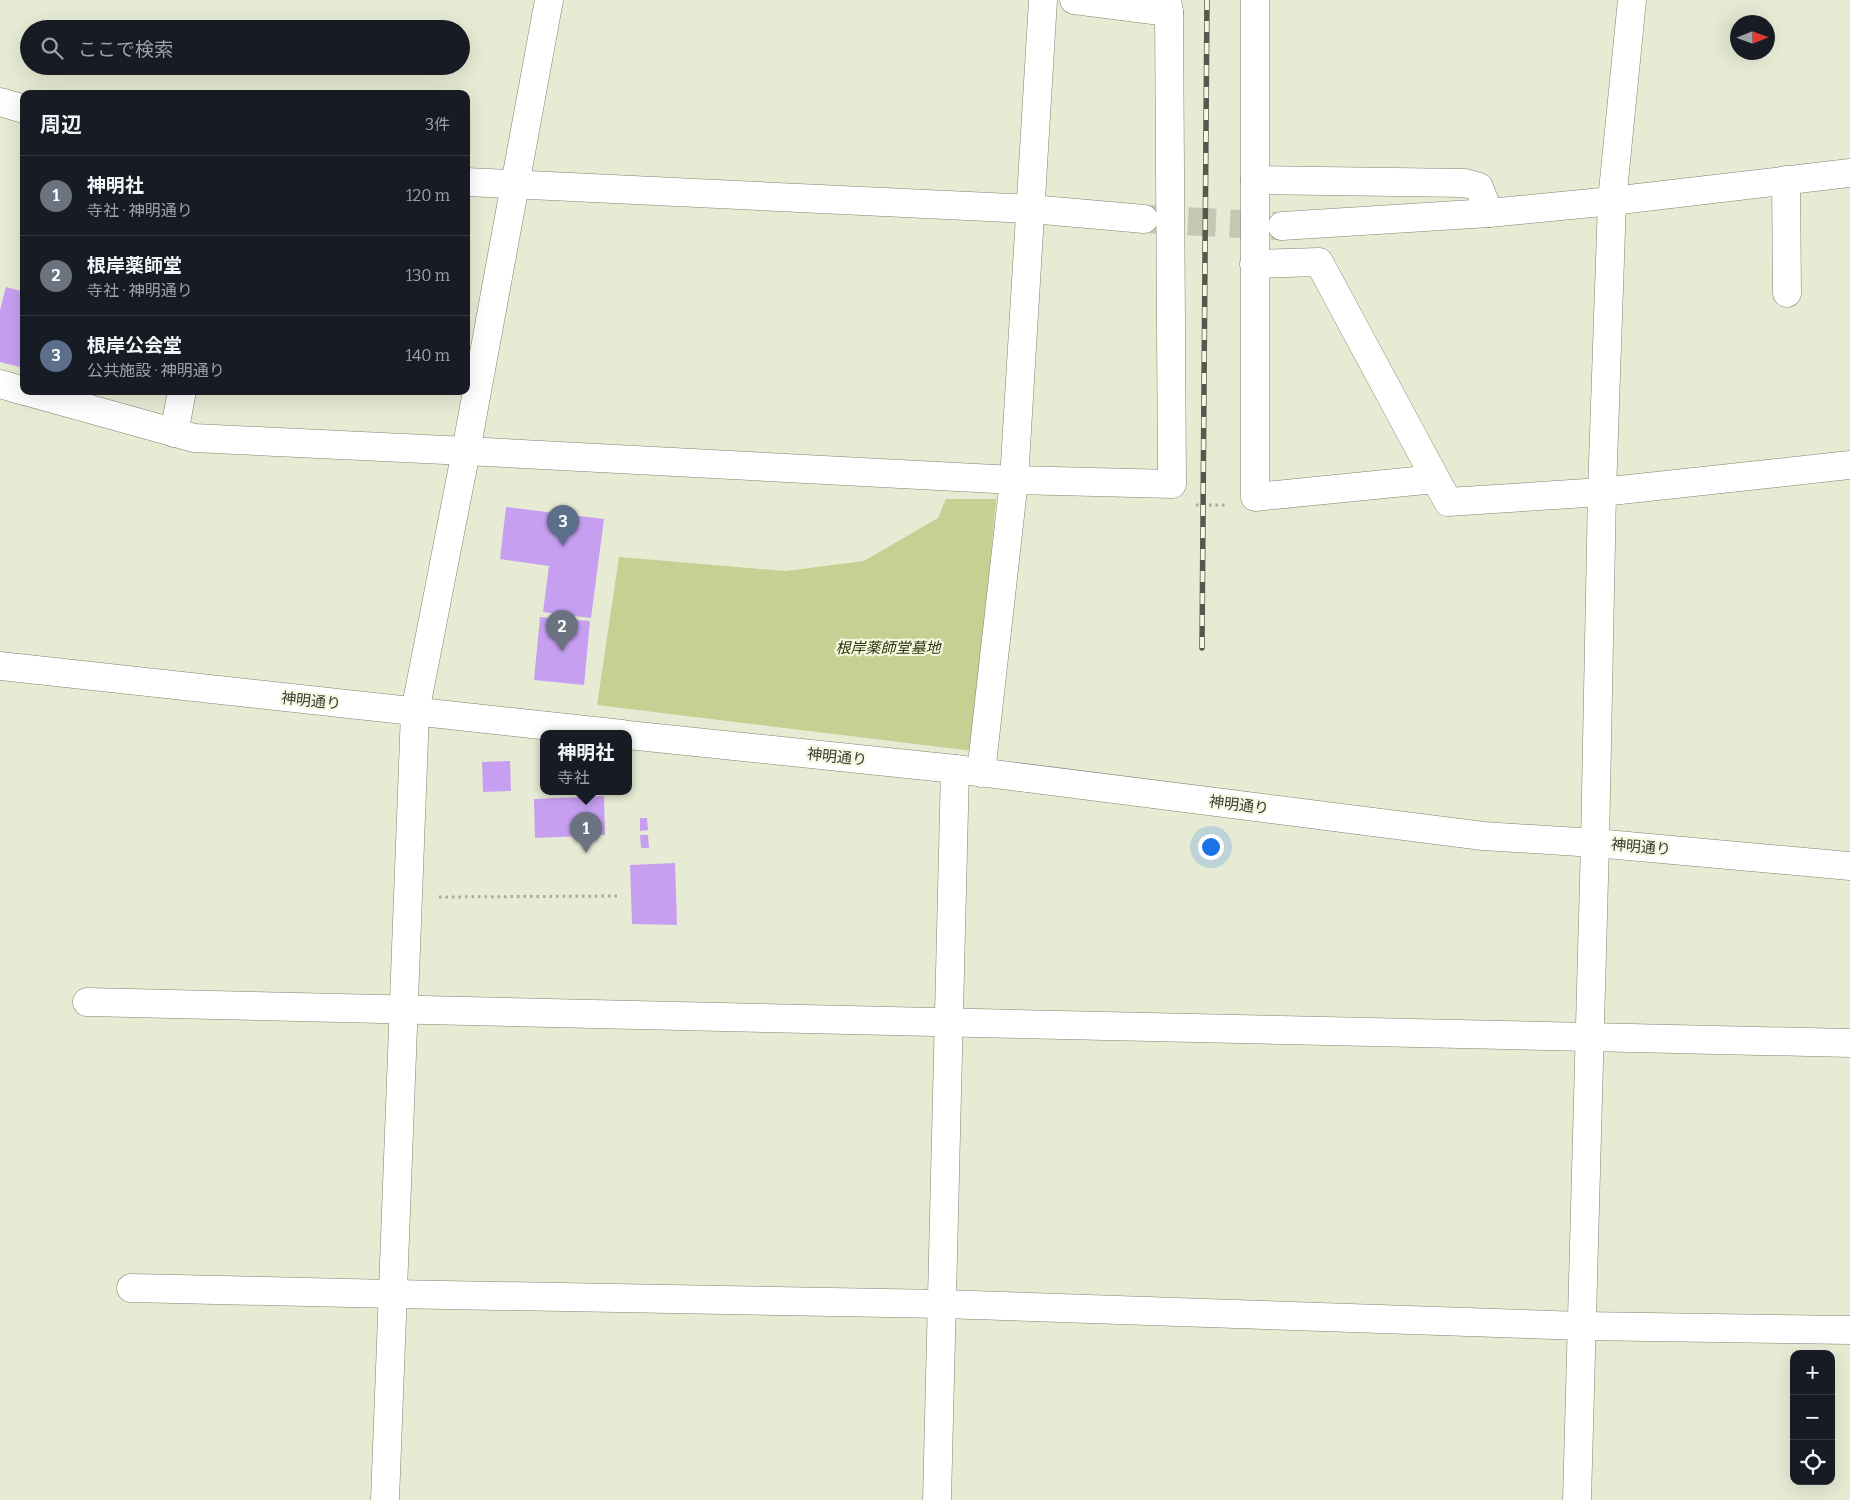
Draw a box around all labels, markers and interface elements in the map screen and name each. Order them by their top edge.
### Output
north arrow [1730,15,1775,60]
search box [20,20,470,75]
icon: search [38,34,66,62]
text: ここで検索 [78,38,173,61]
text: 周辺 [40,112,82,138]
text: 3件 [425,115,450,134]
text: 神明社 [87,174,144,197]
text: 1 [53,186,59,205]
text: 120 m [406,186,450,205]
text: 寺社 · 神明通り [87,201,193,220]
text: 根岸薬師堂 [87,254,182,277]
text: 2 [51,266,61,285]
text: 130 m [406,266,450,285]
text: 寺社 · 神明通り [87,281,193,300]
text: 根岸公会堂 [87,334,182,357]
text: 3 [51,346,61,365]
text: 140 m [405,346,450,365]
text: 公共施設 · 神明通り [87,361,225,380]
pin: 3 [547,505,579,546]
pin: 2 [546,610,578,651]
park label: 根岸薬師堂墓地 [835,639,942,657]
street label: 神明通り [280,689,342,713]
popup [540,730,632,795]
text: 神明社 [557,741,615,764]
street label: 神明通り [806,745,868,769]
text: 寺社 [557,768,590,787]
street label: 神明通り [1208,792,1270,818]
pin: 1 [570,812,602,853]
your location [1198,834,1224,860]
street label: 神明通り [1610,835,1672,859]
map controls [1790,1350,1835,1485]
button: + [1790,1350,1835,1395]
button: − [1790,1395,1835,1440]
button: locate [1790,1440,1835,1485]

